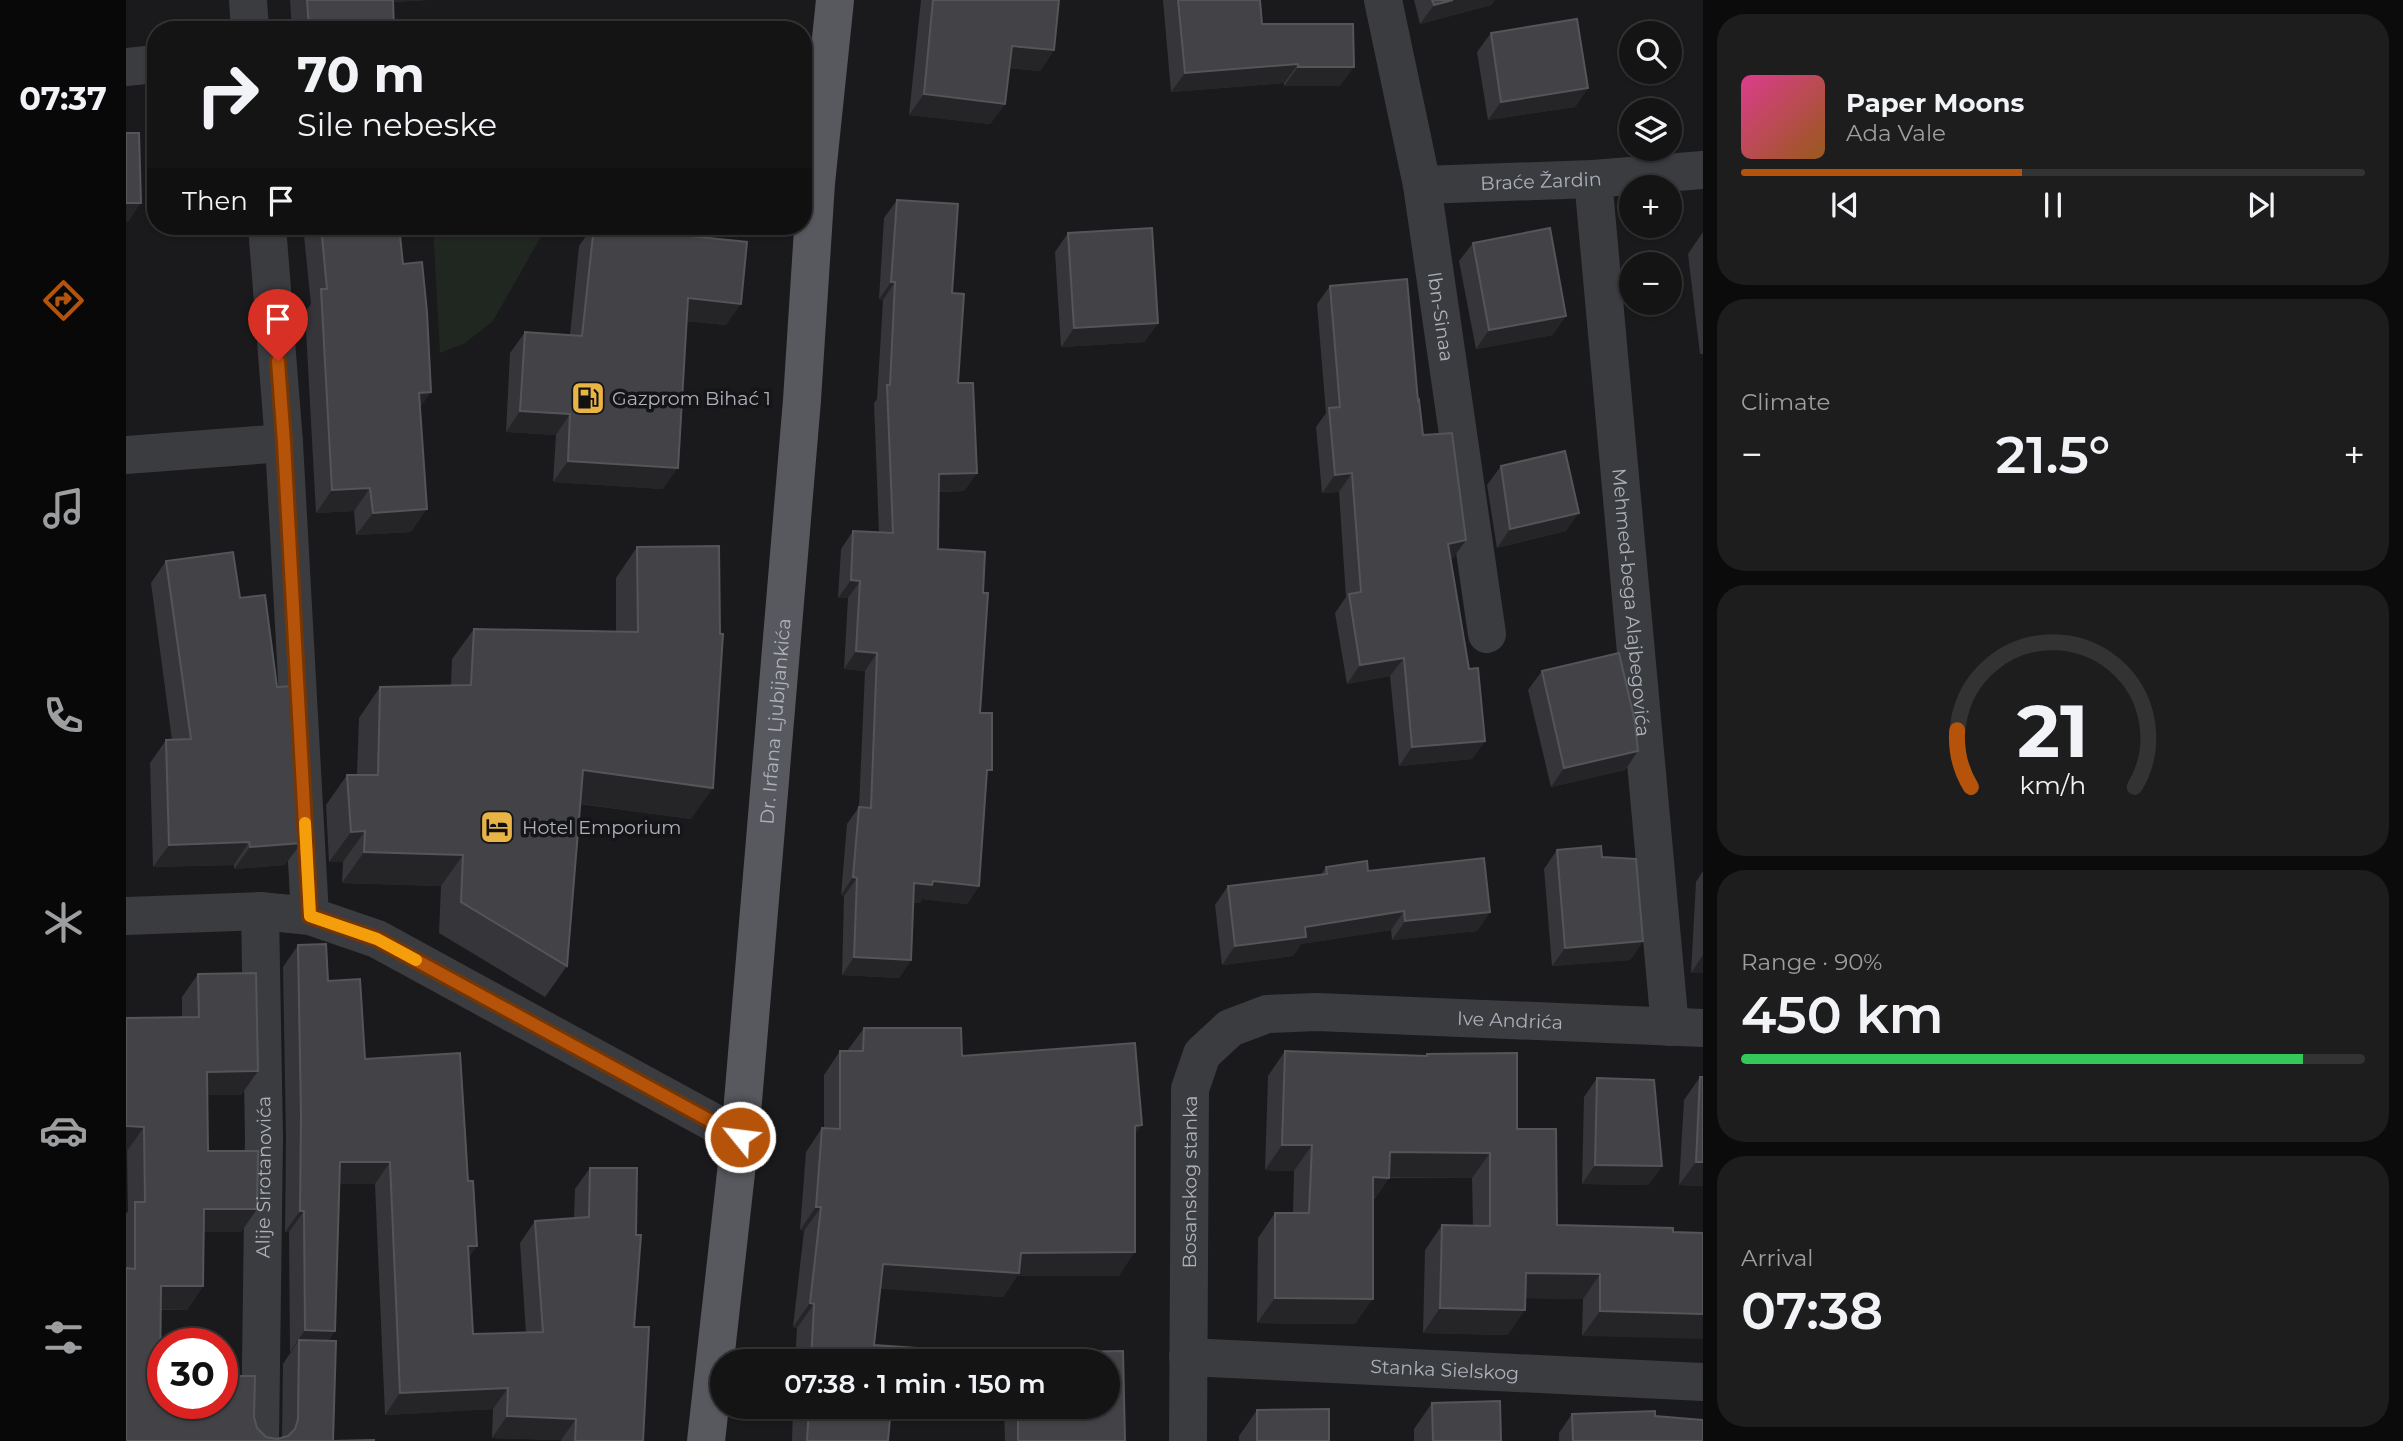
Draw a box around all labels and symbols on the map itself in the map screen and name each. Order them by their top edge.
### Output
street label: Braće Žardin [1480,167,1602,194]
street label: Ibn-Sinaa [1423,270,1459,363]
pin [248,289,308,361]
fuel station icon: Gazprom Bihać 1 [569,379,607,417]
place label: Gazprom Bihać 1 [612,387,771,410]
street label: Mehmed-bega Alajbegovića [1608,467,1655,737]
street label: Dr. Irfana Ljubijankića [755,617,795,825]
hotel icon: Hotel Emporium [478,808,516,846]
place label: Hotel Emporium [522,816,681,839]
street label: Ive Andrića [1457,1006,1564,1034]
street label: Bosanskog stanka [1177,1095,1201,1269]
street label: Alije Sirotanovića [251,1096,276,1258]
position arrow [703,1100,777,1174]
speed limit sign: 30 [147,1328,238,1419]
street label: Stanka Sielskog [1370,1354,1520,1385]

